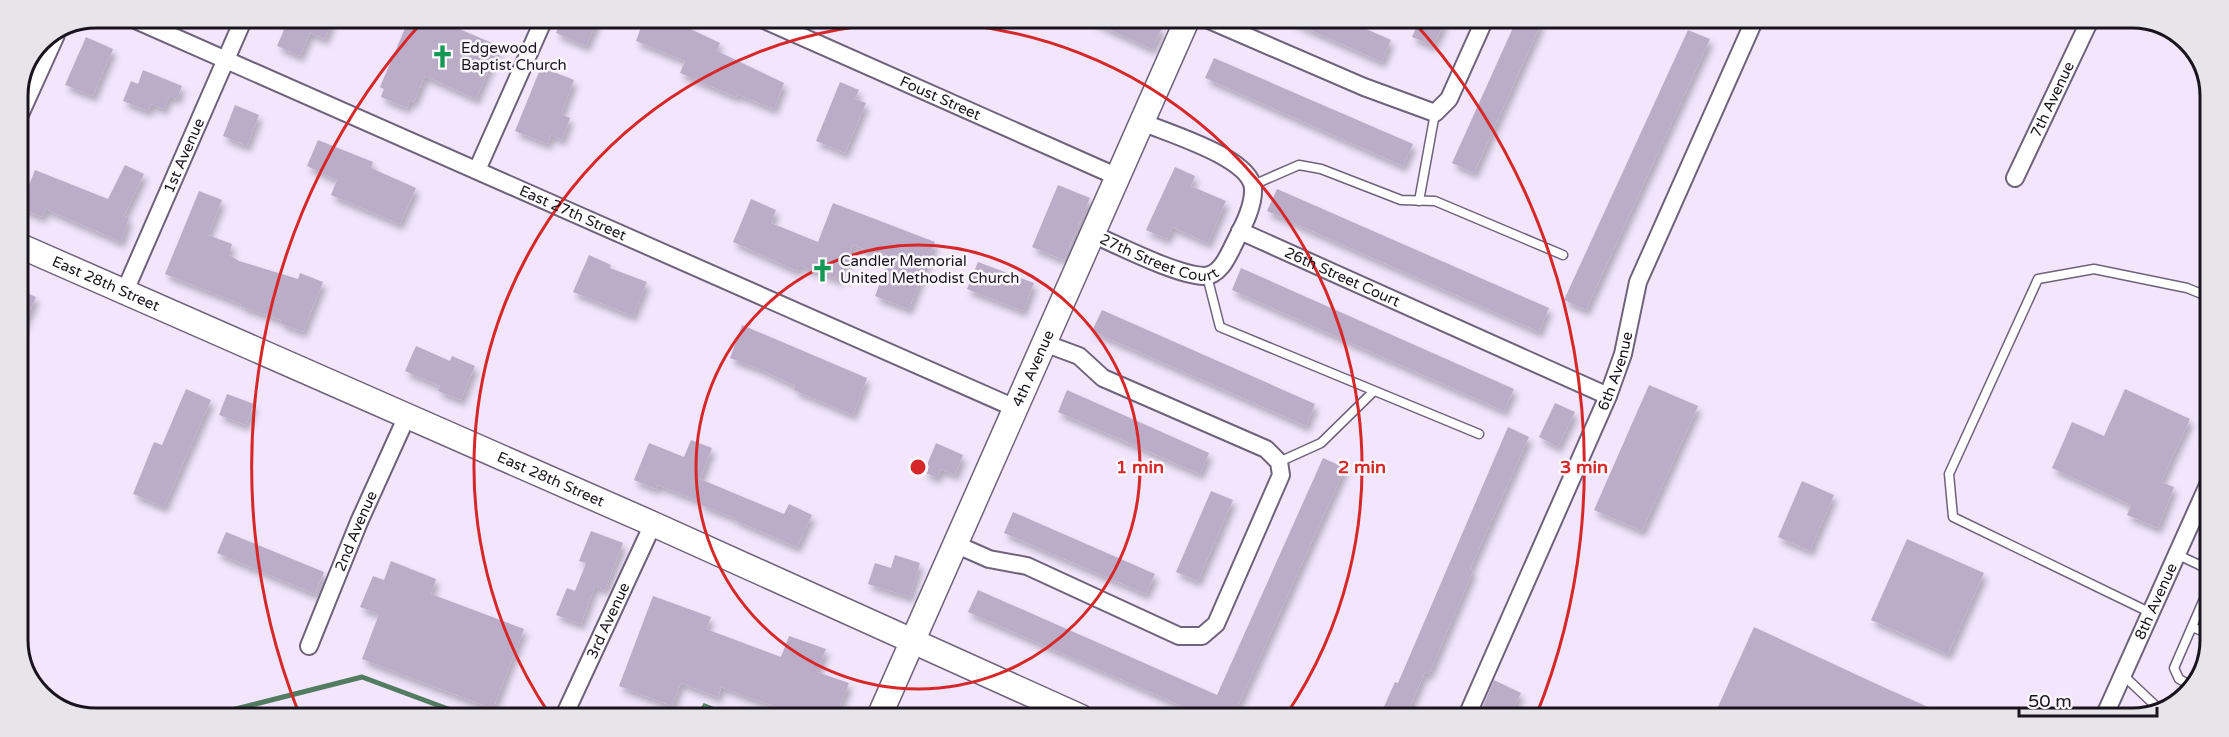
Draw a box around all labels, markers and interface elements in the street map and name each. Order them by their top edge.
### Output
place label: Edgewood Baptist Church [461,39,567,74]
church icon: Edgewood Baptist Church [430,44,456,70]
street label: 7th Avenue [2027,59,2078,140]
street label: Foust Street [897,72,984,124]
street label: 1st Avenue [160,115,208,196]
street label: East 27th Street [517,181,629,245]
street label: 27th Street Court [1097,230,1222,285]
street label: 26th Street Court [1282,243,1403,311]
street label: East 28th Street [50,252,163,315]
place label: Candler Memorial United Methodist Church [840,252,1019,287]
church icon: Candler Memorial United Methodist Church [809,257,835,283]
street label: 4th Avenue [1008,327,1058,410]
street label: 6th Avenue [1594,330,1636,413]
street label: East 28th Street [494,448,607,511]
text: 1 min [1116,456,1164,478]
text: 2 min [1338,456,1386,478]
text: 3 min [1560,456,1608,478]
centre of rings [908,457,928,477]
street label: 2nd Avenue [331,488,381,574]
street label: 8th Avenue [2131,560,2181,642]
street label: 3rd Avenue [583,580,634,662]
scale bar [2019,680,2157,718]
text: 50 m [2028,690,2072,712]

